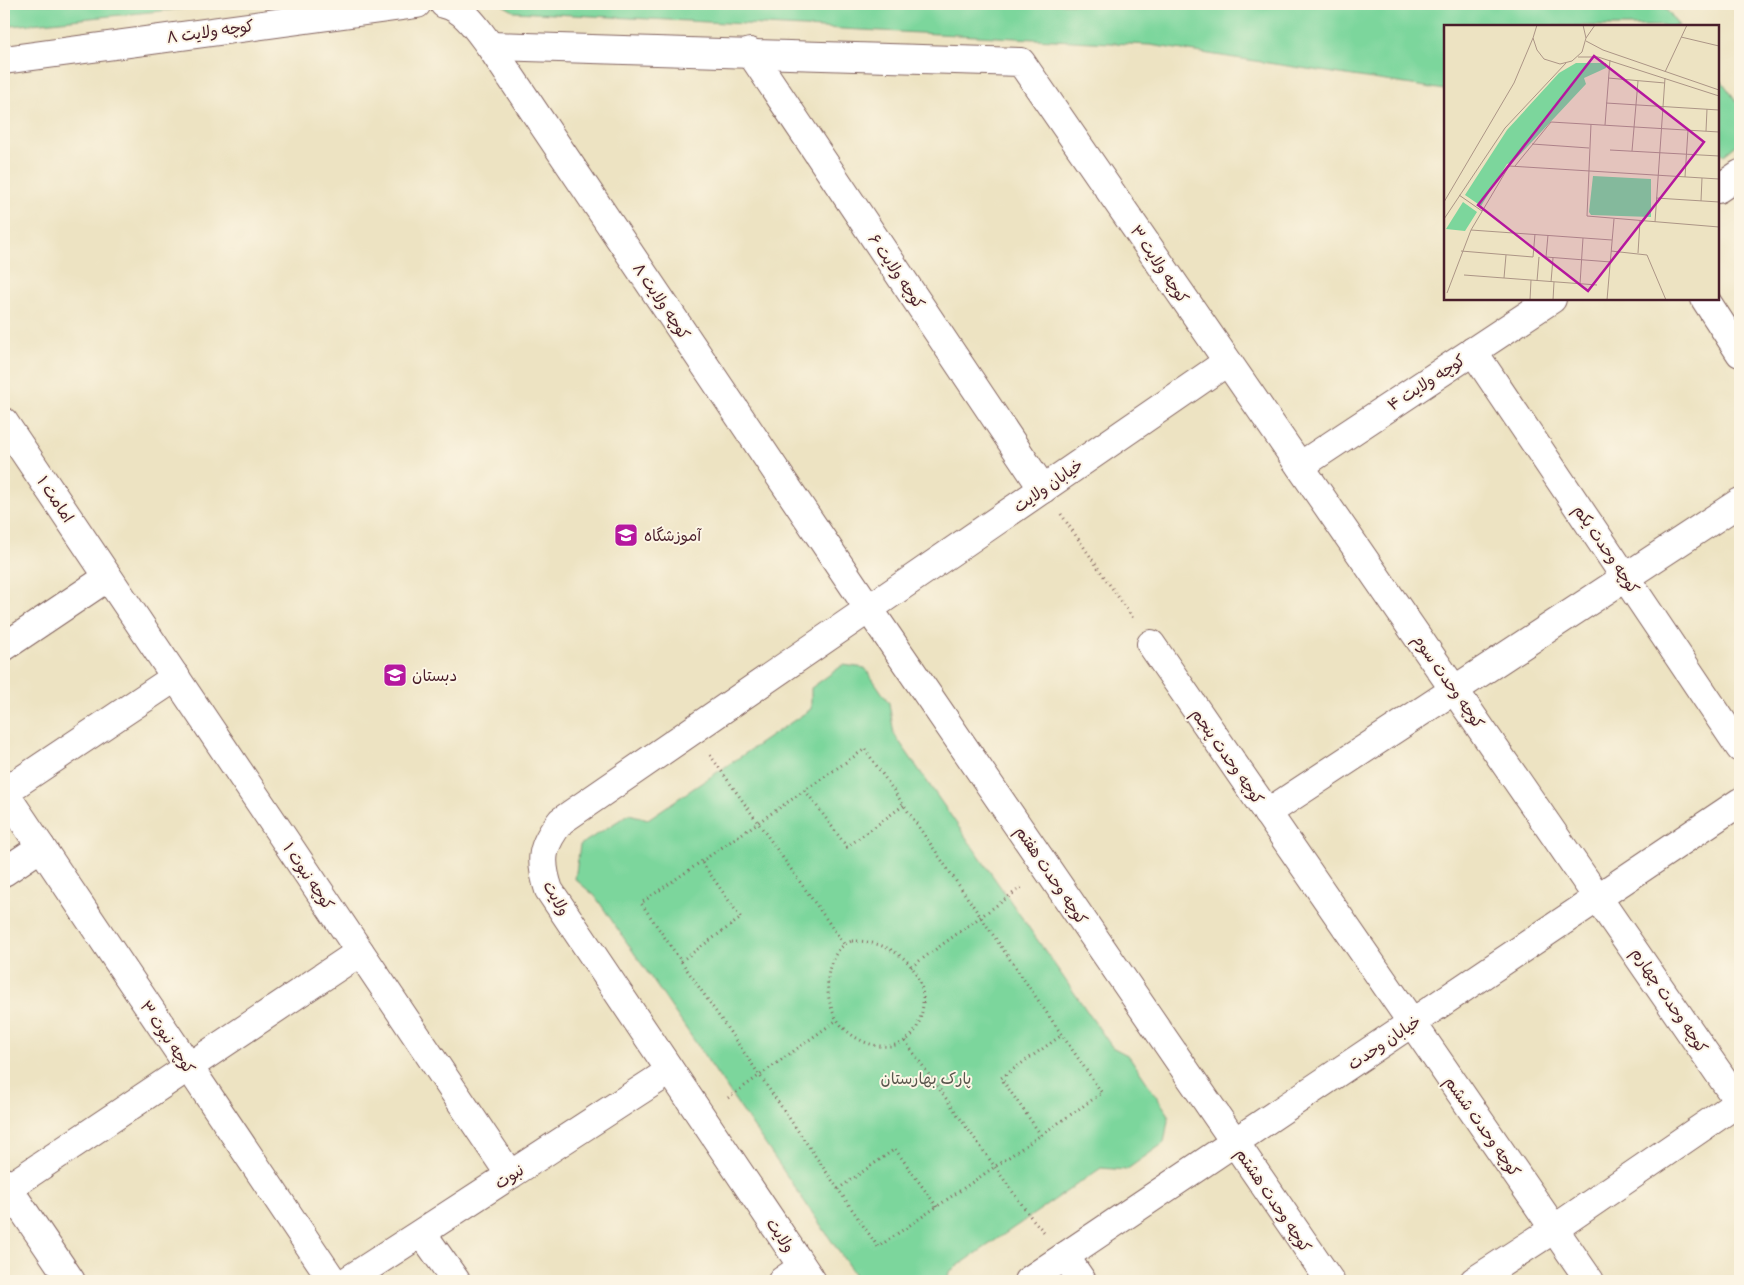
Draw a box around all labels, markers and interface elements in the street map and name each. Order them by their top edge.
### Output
street label: کوچه ولایت ۸ [165,15,255,48]
inset map [1444,25,1719,300]
street label: کوچه ولایت ۳ [1126,221,1194,308]
street label: کوچه ولایت ۶ [864,229,930,313]
street label: کوچه ولایت ۸ [628,259,695,344]
street label: کوچه ولایت ۴ [1383,349,1469,415]
street label: خیابان ولایت [1009,454,1087,516]
street label: امامت ۱ [33,472,79,526]
street label: کوچه وحدت یکم [1567,501,1644,599]
school or university icon: آموزشگاه [613,522,639,548]
place label: آموزشگاه [644,525,702,546]
street label: کوچه وحدت سوم [1406,630,1489,734]
school or university icon: دبستان [382,662,408,688]
place label: دبستان [412,665,457,685]
street label: کوچه وحدت پنجم [1185,704,1269,810]
street label: کوچه وحدت هفتم [1009,822,1093,930]
street label: کوچه نبوت ۱ [278,839,339,914]
street label: ولایت [539,877,575,919]
street label: کوچه وحدت چهارم [1625,943,1713,1058]
street label: کوچه نبوت ۳ [135,997,200,1078]
street label: خیابان وحدت [1344,1010,1424,1074]
park label: پارک بهارستان [881,1068,971,1089]
street label: کوچه وحدت ششم [1438,1072,1525,1182]
street label: کوچه وحدت هشتم [1229,1144,1316,1258]
street label: نبوت [491,1159,528,1194]
street label: ولایت [762,1214,800,1256]

